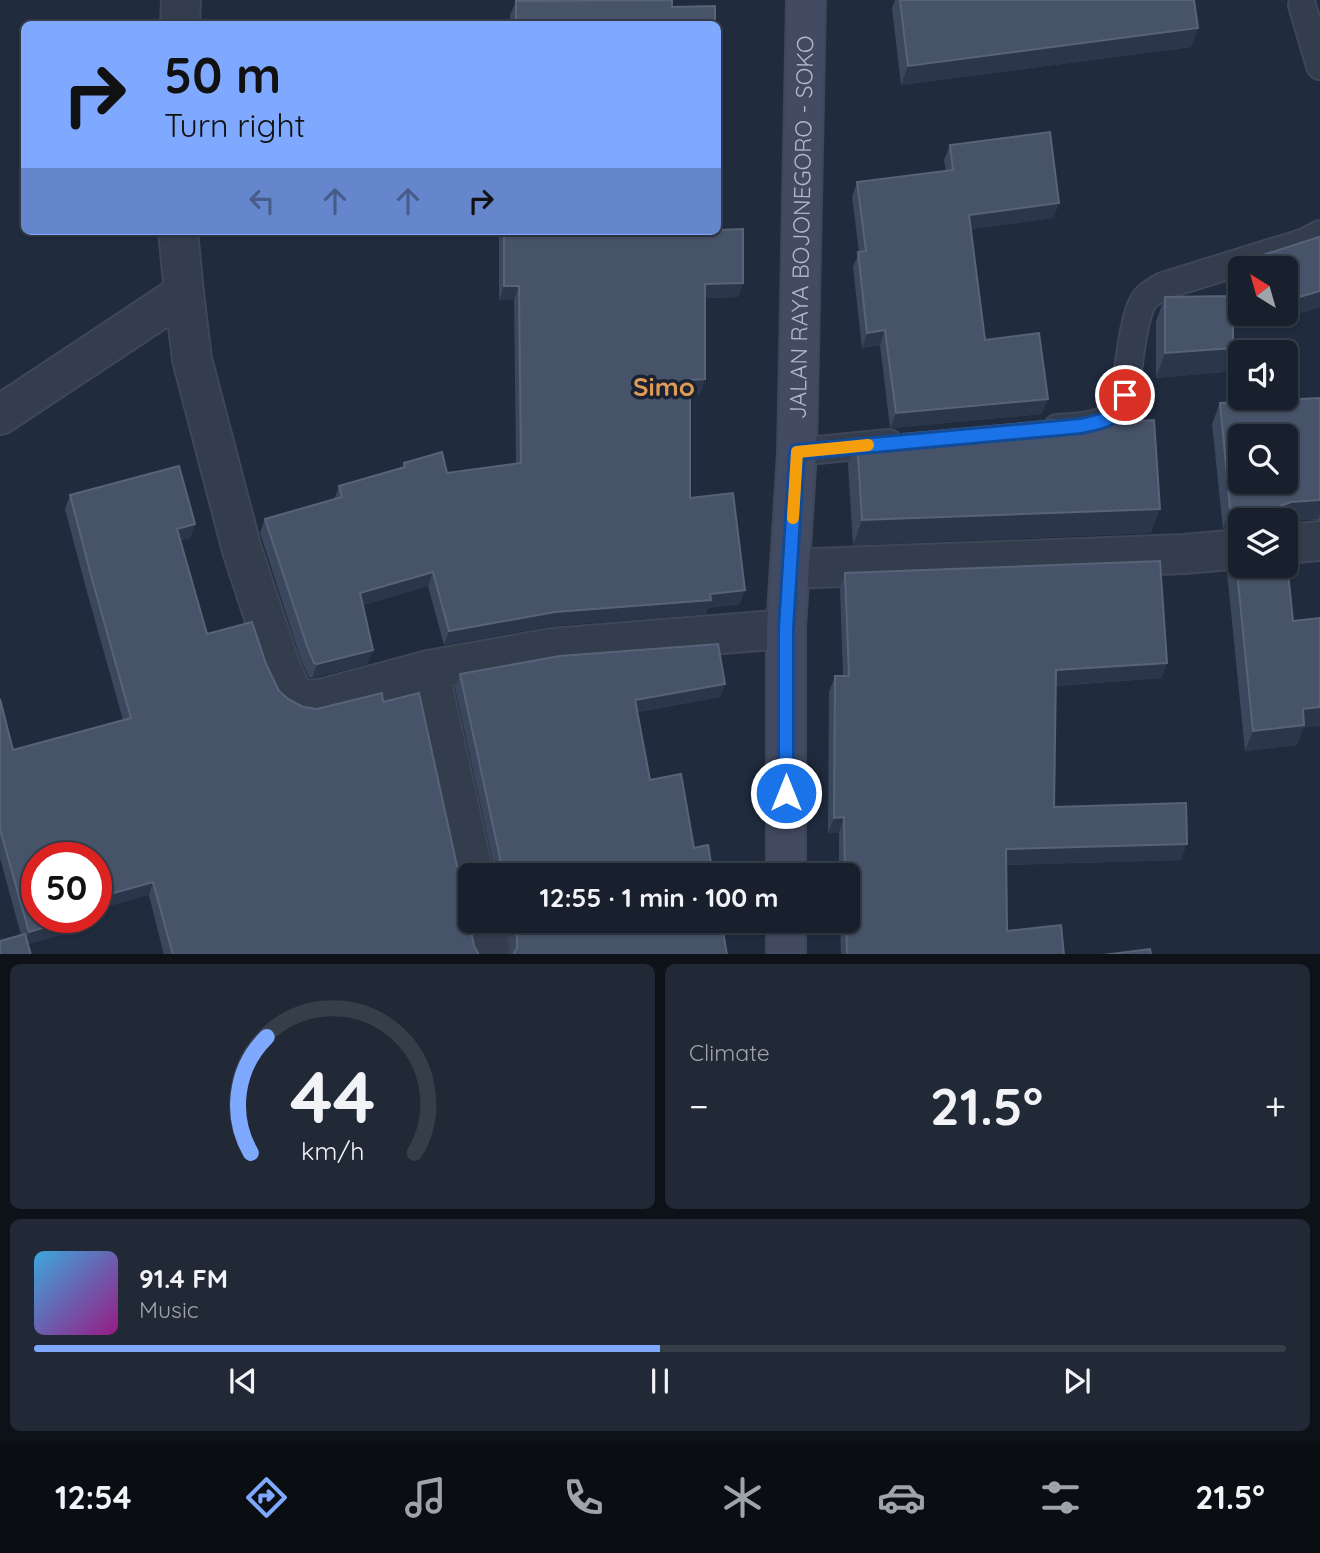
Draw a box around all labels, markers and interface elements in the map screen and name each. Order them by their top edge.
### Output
street label: JALAN RAYA BOJONEGORO - SOKO [783,35,819,420]
text: 50 m [164,44,281,105]
icon: right [49,49,140,140]
text: Turn right [164,105,305,145]
icon: left [243,182,281,220]
icon: ahead [316,182,354,220]
icon: ahead [389,182,427,220]
icon: right [462,182,500,220]
north arrow [1228,256,1298,326]
map controls [1228,256,1298,578]
button: sound [1228,340,1298,410]
pin [1095,365,1155,425]
district label: Simo [633,370,695,403]
icon: arrive [1106,376,1144,414]
button: search [1228,424,1298,494]
button: layers [1228,508,1298,578]
position arrow [749,756,823,830]
speed limit sign: 50 [21,842,112,933]
text: 12:55 · 1 min · 100 m [540,881,778,914]
text: Climate [689,1038,770,1067]
text: 44 [290,1050,375,1141]
text: 21.5° [930,1073,1043,1138]
text: − [689,1082,709,1130]
text: + [1265,1082,1286,1130]
text: km/h [301,1134,364,1165]
text: 91.4 FM [139,1262,228,1295]
text: Music [139,1295,199,1324]
icon: previous [224,1362,262,1400]
icon: pause [641,1362,679,1400]
icon: next [1058,1362,1096,1400]
icon: directions [242,1473,291,1522]
icon: music [401,1473,450,1522]
icon: phone [559,1473,608,1522]
icon: climate [718,1473,767,1522]
icon: car [877,1473,926,1522]
icon: filters [1036,1473,1085,1522]
text: 12:54 [55,1477,132,1517]
text: 21.5° [1195,1477,1265,1517]

